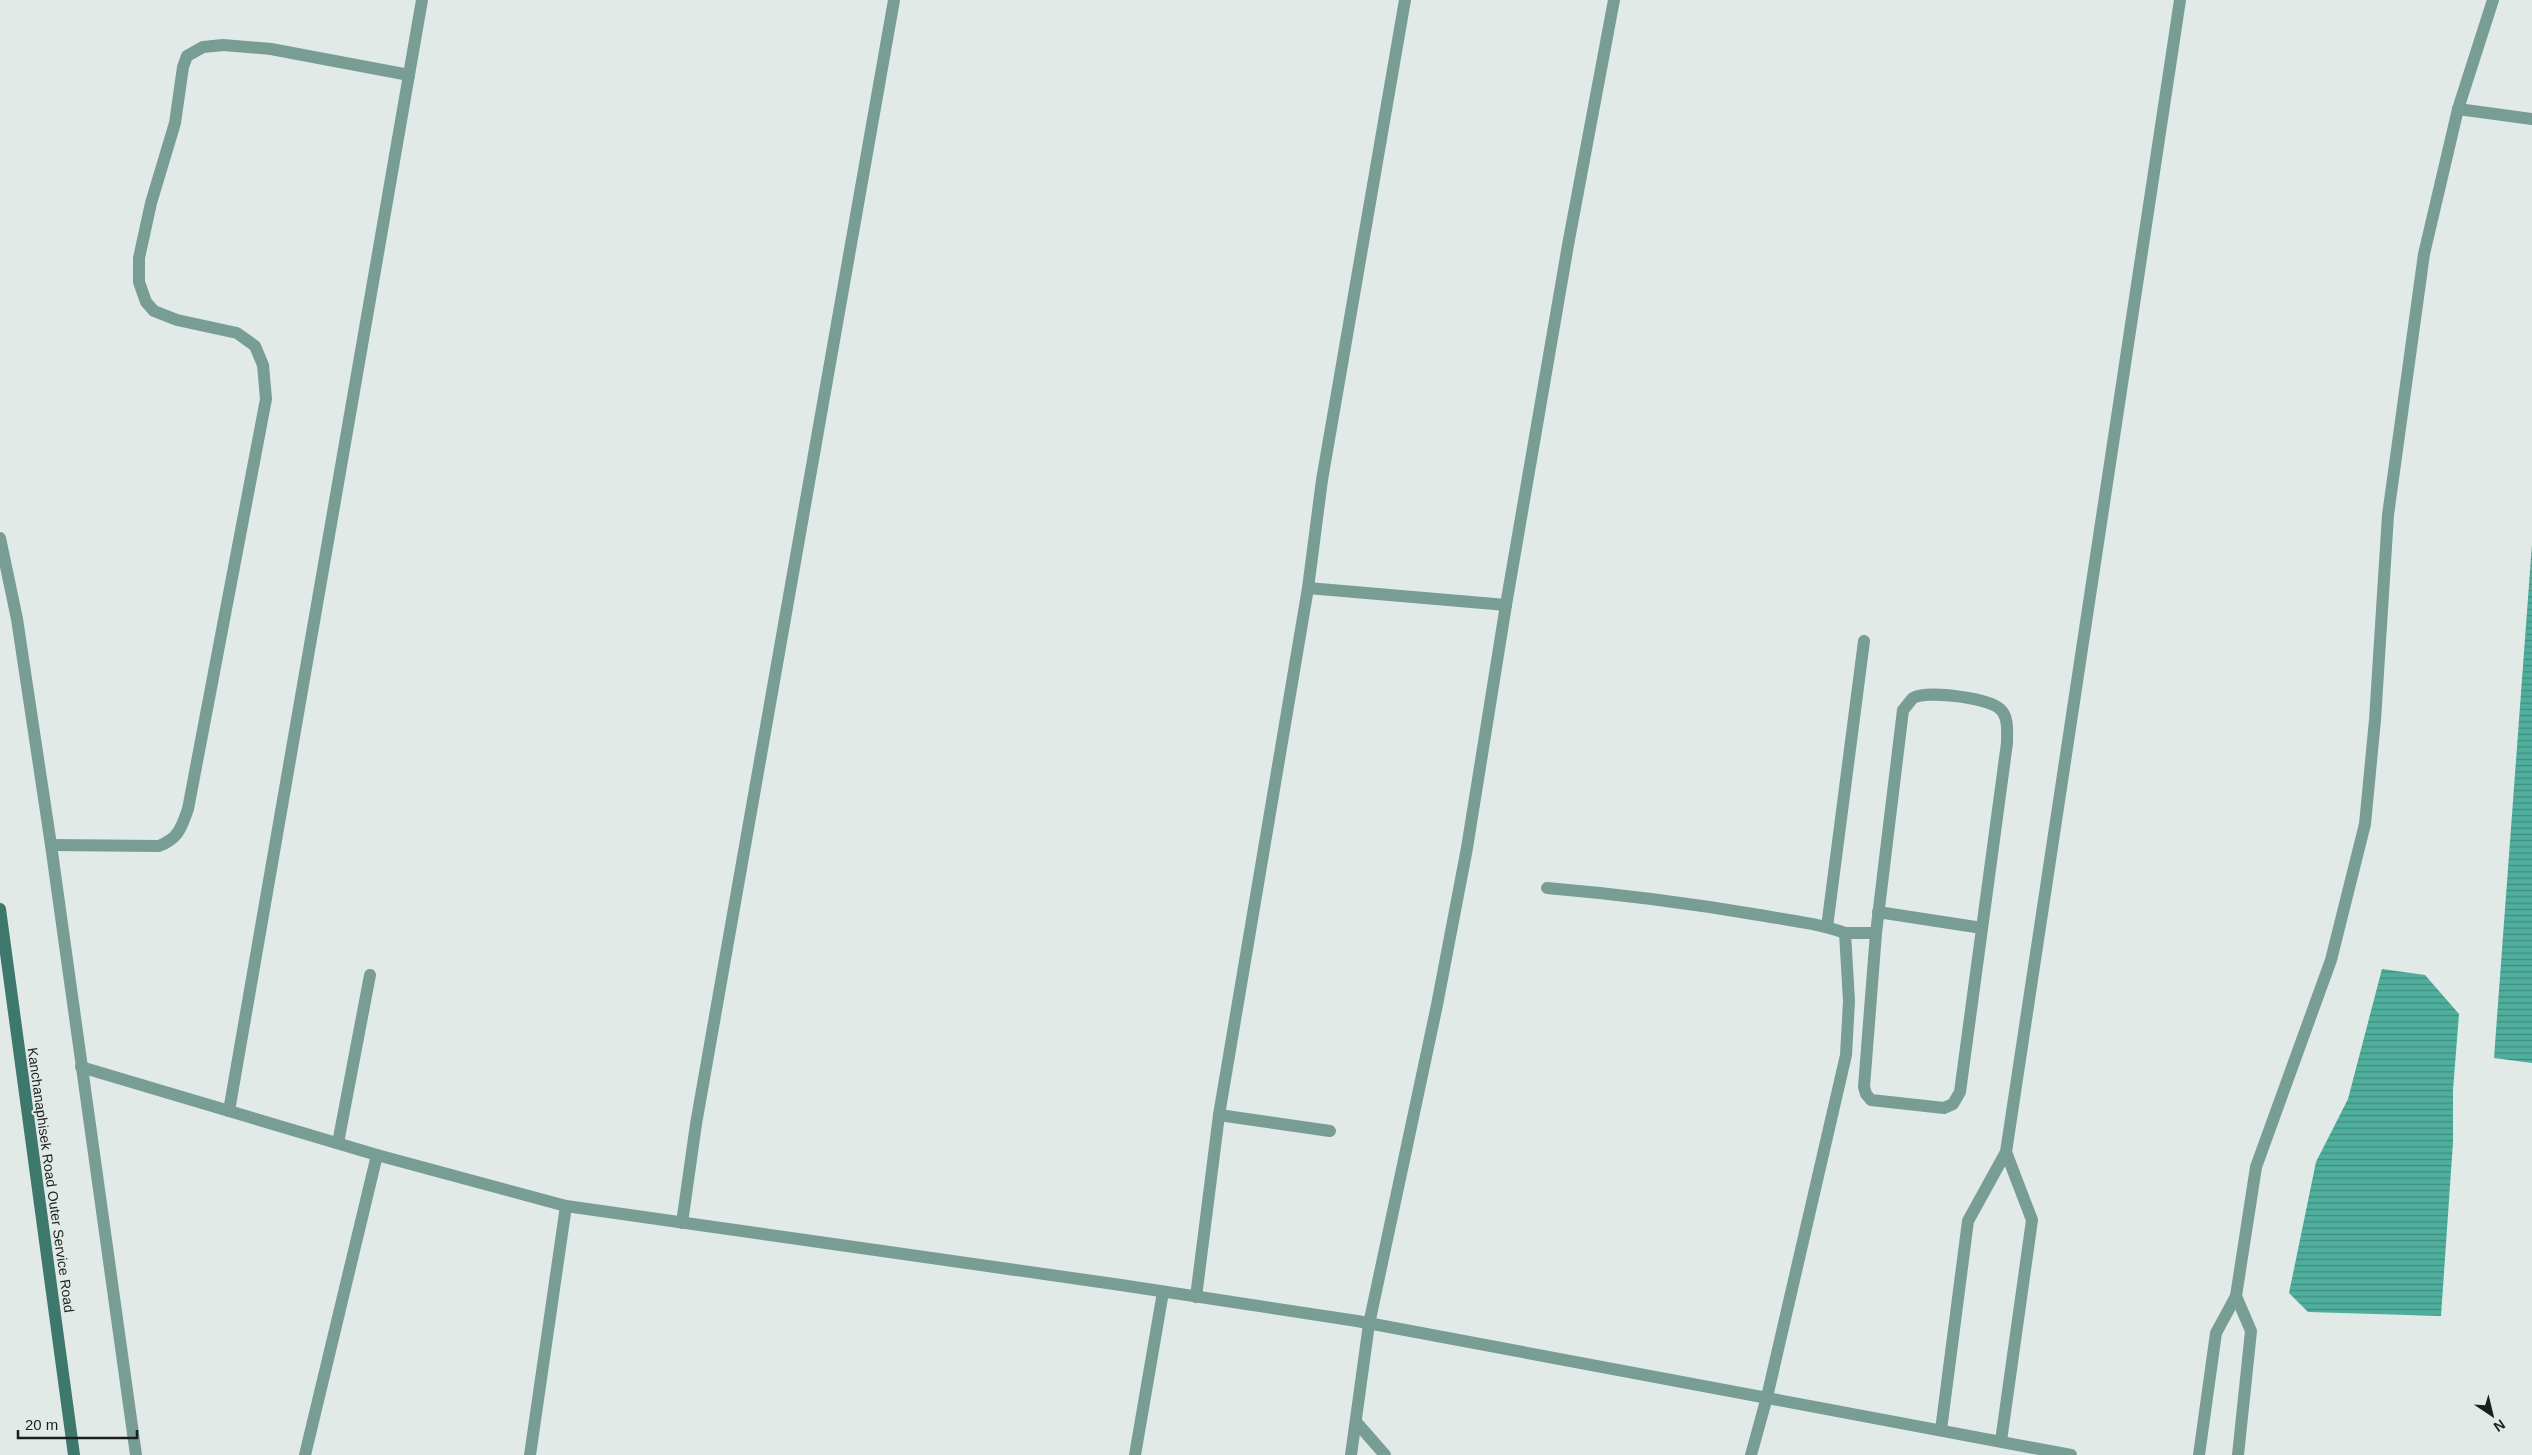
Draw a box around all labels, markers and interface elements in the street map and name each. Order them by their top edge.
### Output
street label: Kanchanaphisek Road Outer Service Road [24,1046,78,1314]
north arrow [2467,1390,2517,1440]
scale bar [18,1408,136,1440]
text: 20 m [25,1416,58,1433]
text: N [2491,1416,2508,1435]

